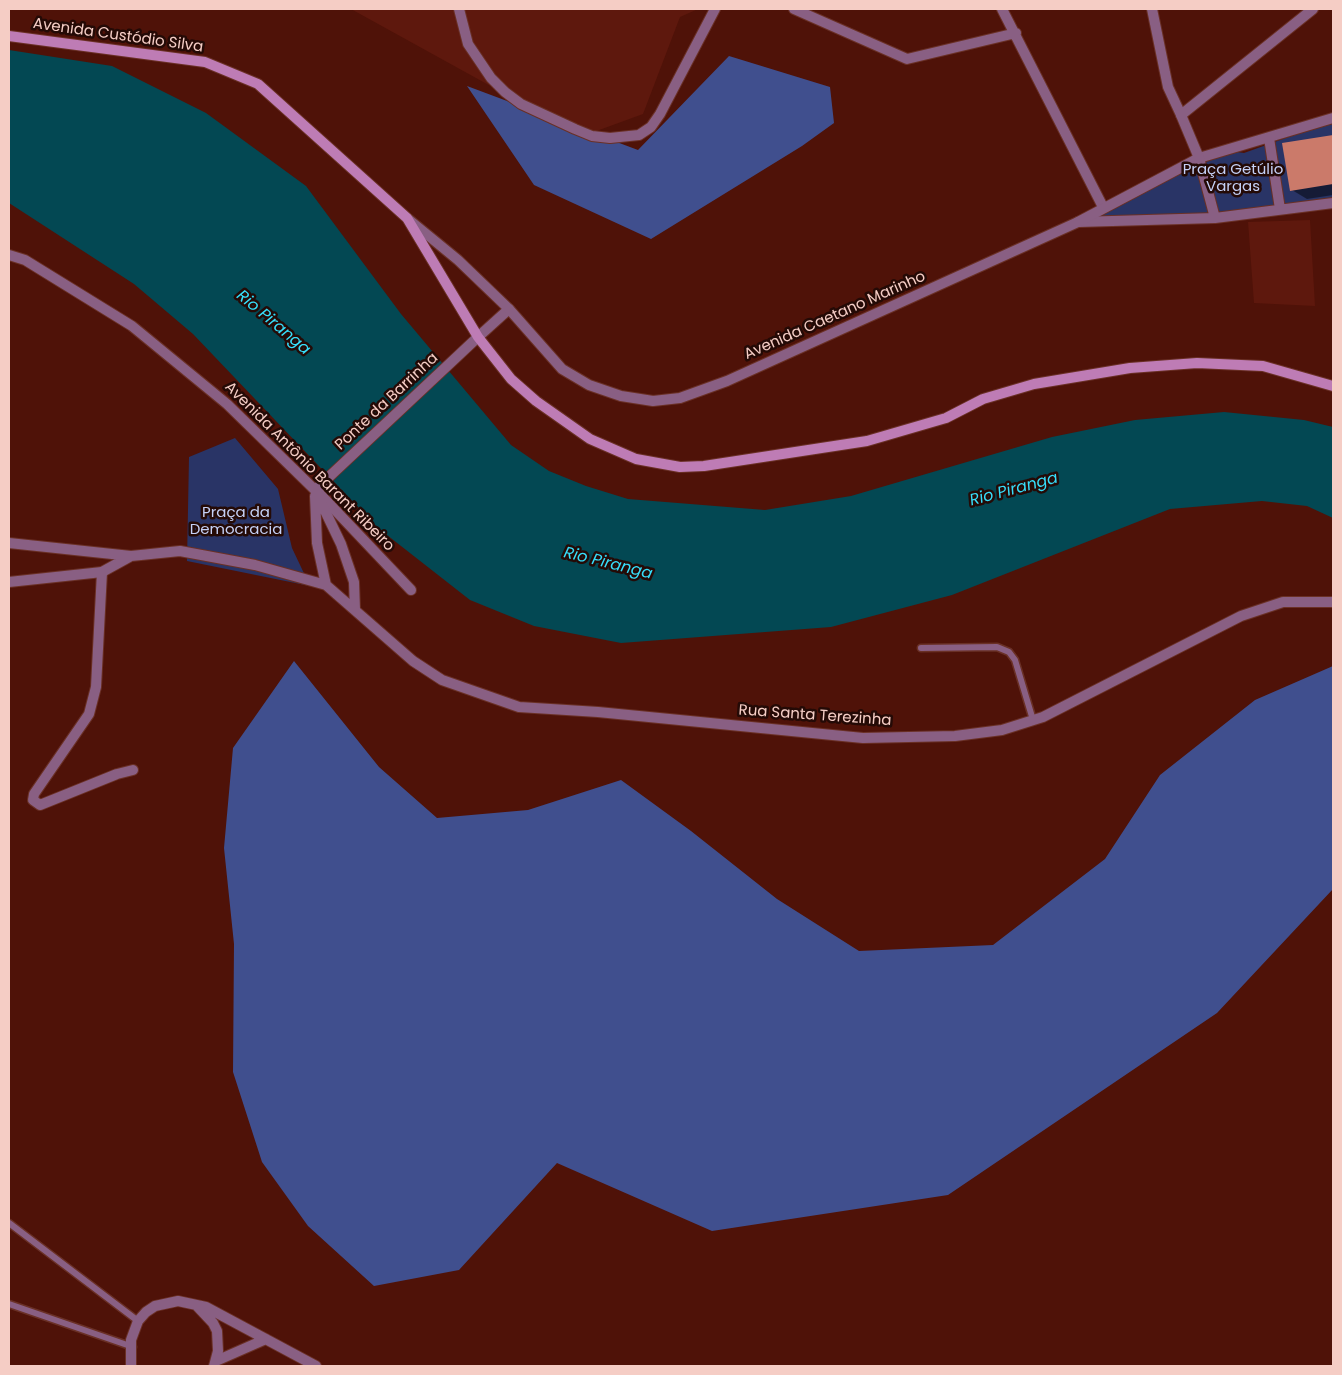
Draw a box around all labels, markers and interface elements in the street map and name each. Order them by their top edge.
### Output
street label: Avenida Custódio Silva [32,15,204,57]
park label: Praça Getúlio Vargas [1183,161,1283,196]
street label: Avenida Caetano Marinho [742,268,928,364]
water label: Rio Piranga [232,287,314,359]
street label: Ponte da Barrinha [332,350,442,454]
street label: Avenida Antônio Barant Ribeiro [220,378,398,556]
water label: Rio Piranga [968,469,1060,511]
park label: Praça da Democracia [190,504,282,539]
water label: Rio Piranga [562,544,654,584]
street label: Rua Santa Terezinha [738,702,892,730]

